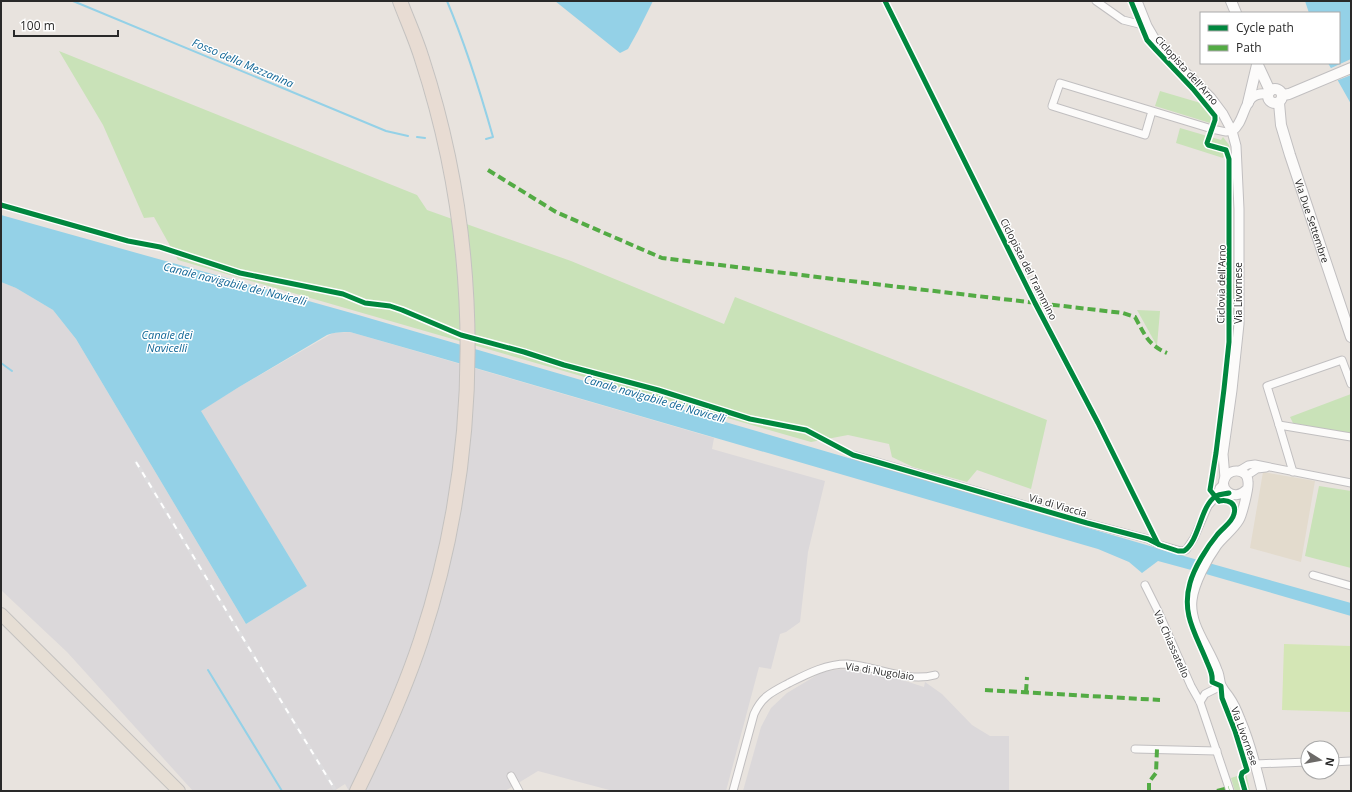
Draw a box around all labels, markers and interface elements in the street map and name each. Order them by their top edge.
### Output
scale bar [14,12,118,38]
legend [1200,12,1340,64]
text: 100 m [20,17,55,34]
text: Cycle path [1236,19,1294,36]
street label: Ciclopista dell'Arno [1152,32,1222,108]
water label: Fosso della Mezzanina [190,34,296,91]
text: Path [1236,39,1262,56]
street label: Via Due Settembre [1292,177,1333,265]
street label: Ciclopista del Trammino [997,216,1061,322]
street label: Ciclovia dell'Arno [1213,244,1229,324]
water label: Canale navigabile dei Navicelli [162,258,308,309]
street label: Via Livornese [1231,262,1245,324]
water label: Canale dei Navicelli [142,327,193,355]
water label: Canale navigabile dei Navicelli [582,371,728,426]
street label: Via di Viaccia [1027,490,1089,520]
street label: Via Chiassatello [1151,608,1193,680]
street label: Via di Nugolaio [845,659,915,683]
street label: Via Livornese [1228,705,1262,768]
north arrow [1300,740,1340,780]
text: N [1322,756,1339,768]

